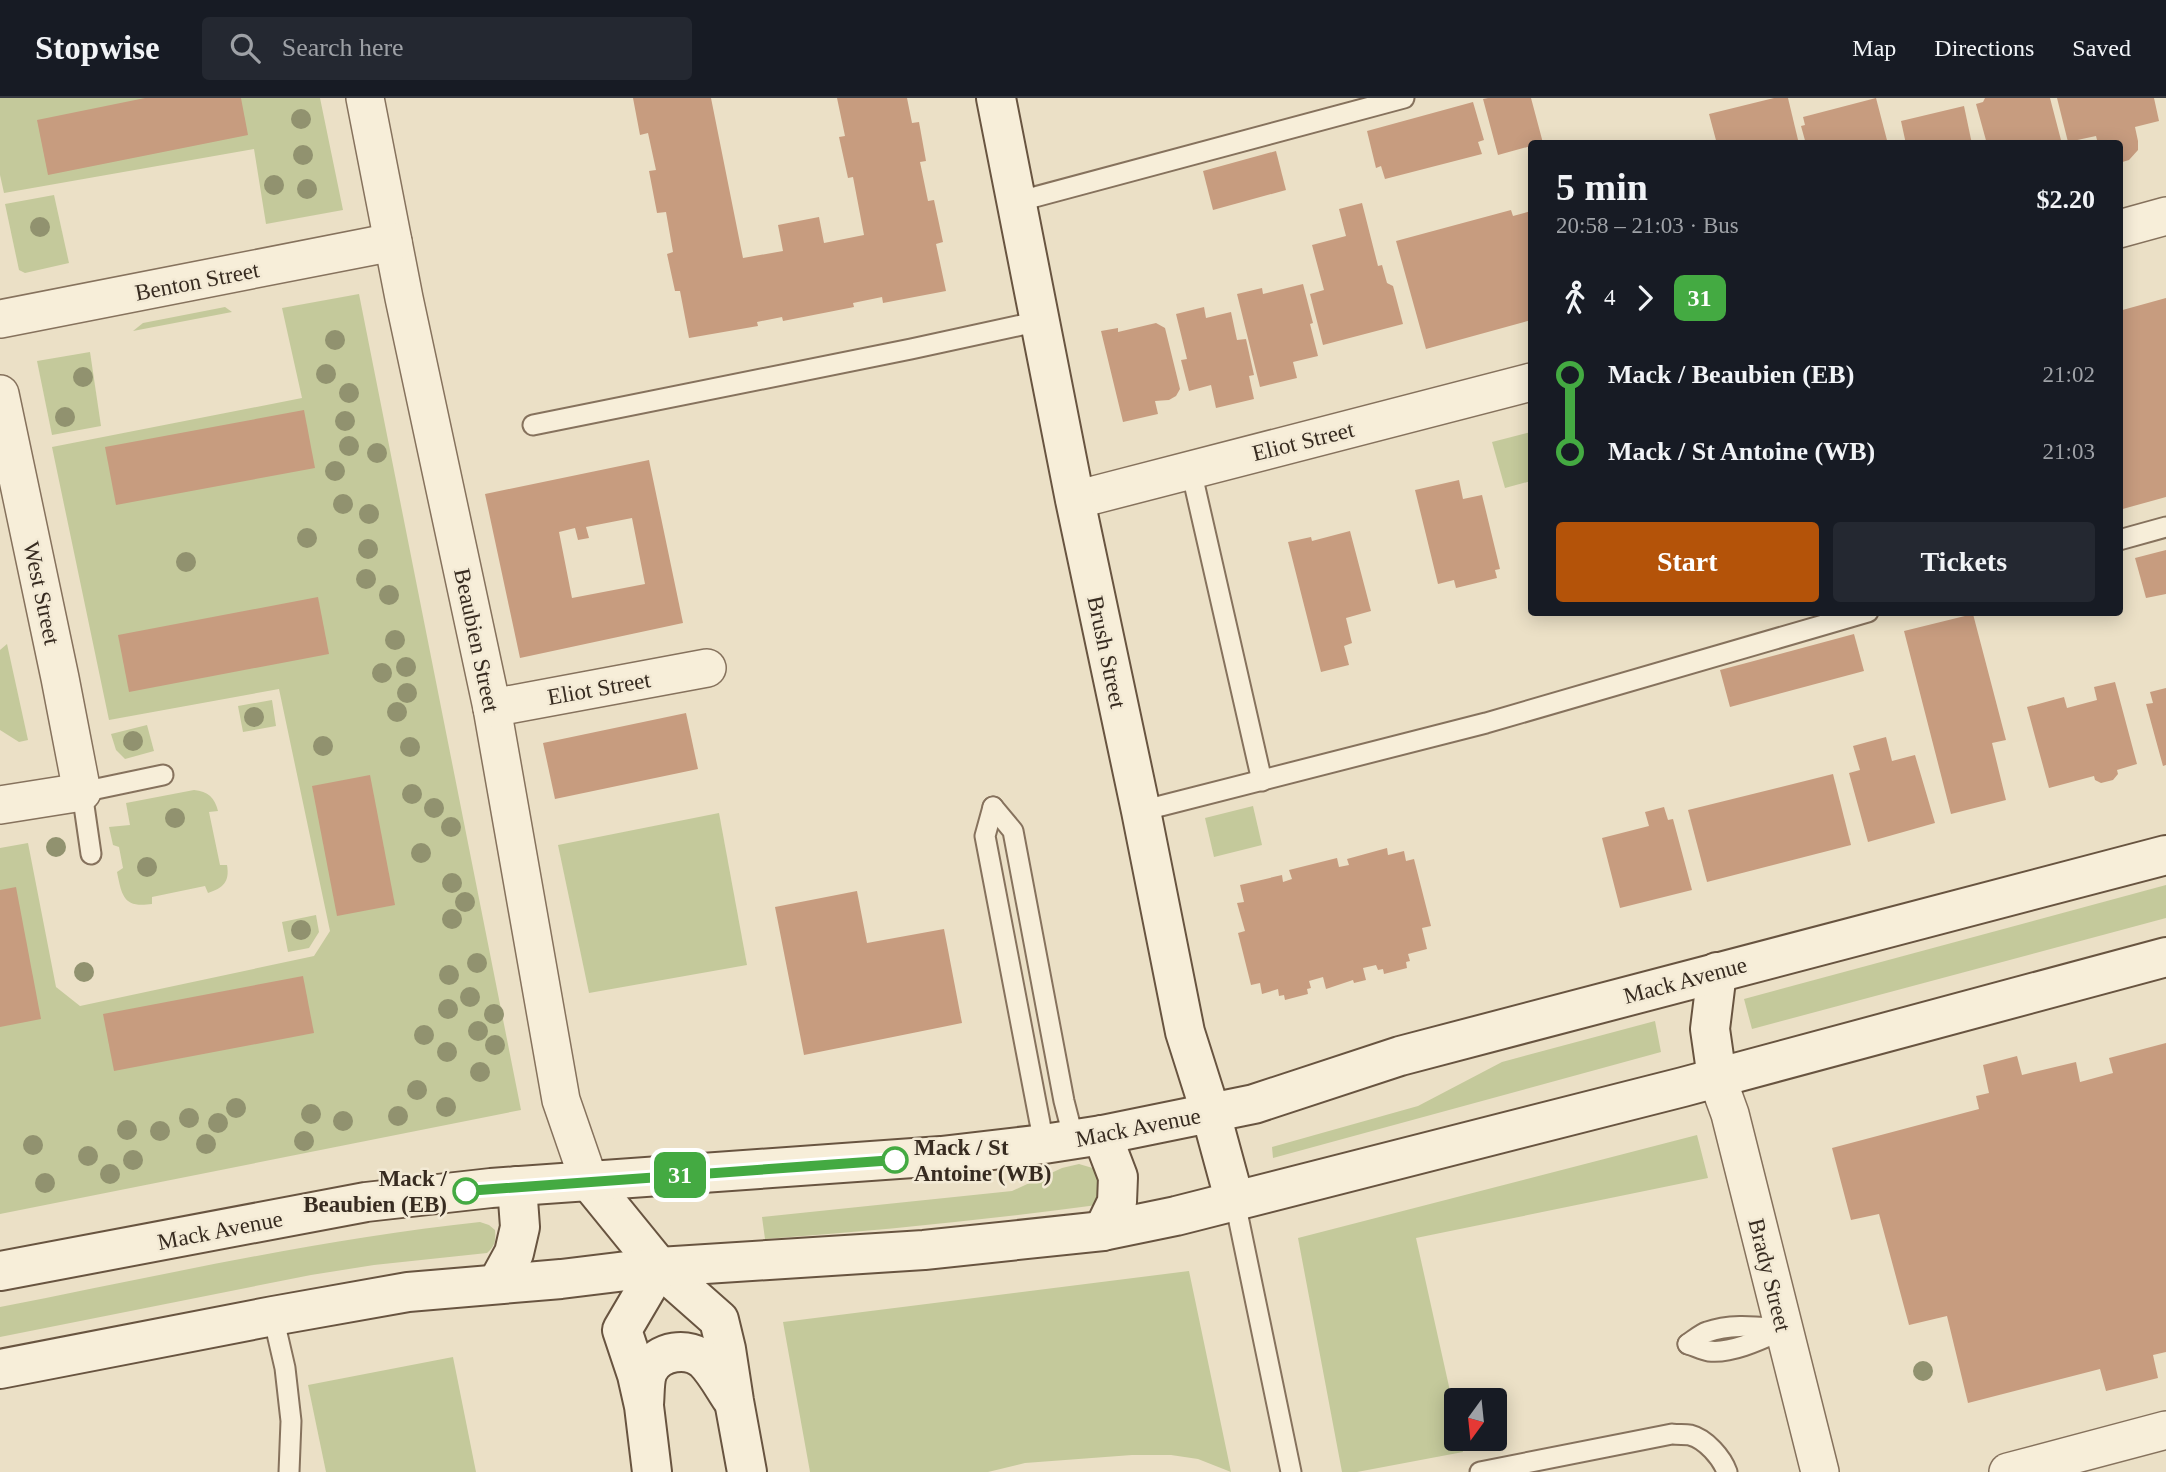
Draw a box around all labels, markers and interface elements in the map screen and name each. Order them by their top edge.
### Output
search box [202,17,692,80]
icon: search [226,29,264,67]
text: Stopwise [35,30,160,66]
text: Search here [282,33,404,62]
text: Map [1852,35,1896,61]
text: Directions [1934,35,2034,61]
text: Saved [2072,35,2131,61]
text: 5 min [1556,166,1648,208]
text: $2.20 [2037,185,2095,214]
text: 20:58 – 21:03 · Bus [1556,213,1739,238]
street label: Benton Street [133,257,262,306]
icon: walk [1556,279,1594,317]
icon: forward [1626,279,1664,317]
text: 4 [1604,285,1616,310]
text: 31 [1688,285,1712,311]
text: Mack / Beaubien (EB) [1608,360,1854,389]
text: 21:02 [2043,362,2095,387]
street label: Eliot Street [1250,417,1357,466]
text: Mack / St Antoine (WB) [1608,437,1875,466]
text: 21:03 [2043,439,2095,464]
button: Start [1556,522,1819,602]
button: Tickets [1833,522,2095,602]
street label: West Street [18,539,65,648]
street label: Beaubien Street [449,566,504,715]
street label: Brush Street [1082,594,1131,711]
street label: Eliot Street [546,667,653,710]
street label: Mack Avenue [1621,952,1750,1009]
street label: Mack Avenue [1074,1103,1203,1152]
place label: Mack / St Antoine (WB) [914,1135,1051,1186]
marker: Mack / St Antoine (WB) [882,1147,908,1173]
line badge: 31 [648,1152,712,1198]
text: 31 [668,1162,692,1188]
place label: Mack / Beaubien (EB) [303,1166,448,1217]
marker: Mack / Beaubien (EB) [453,1178,479,1204]
street label: Mack Avenue [156,1206,285,1255]
street label: Brady Street [1743,1216,1796,1335]
north arrow [1444,1388,1507,1451]
map controls [1444,1388,1507,1451]

